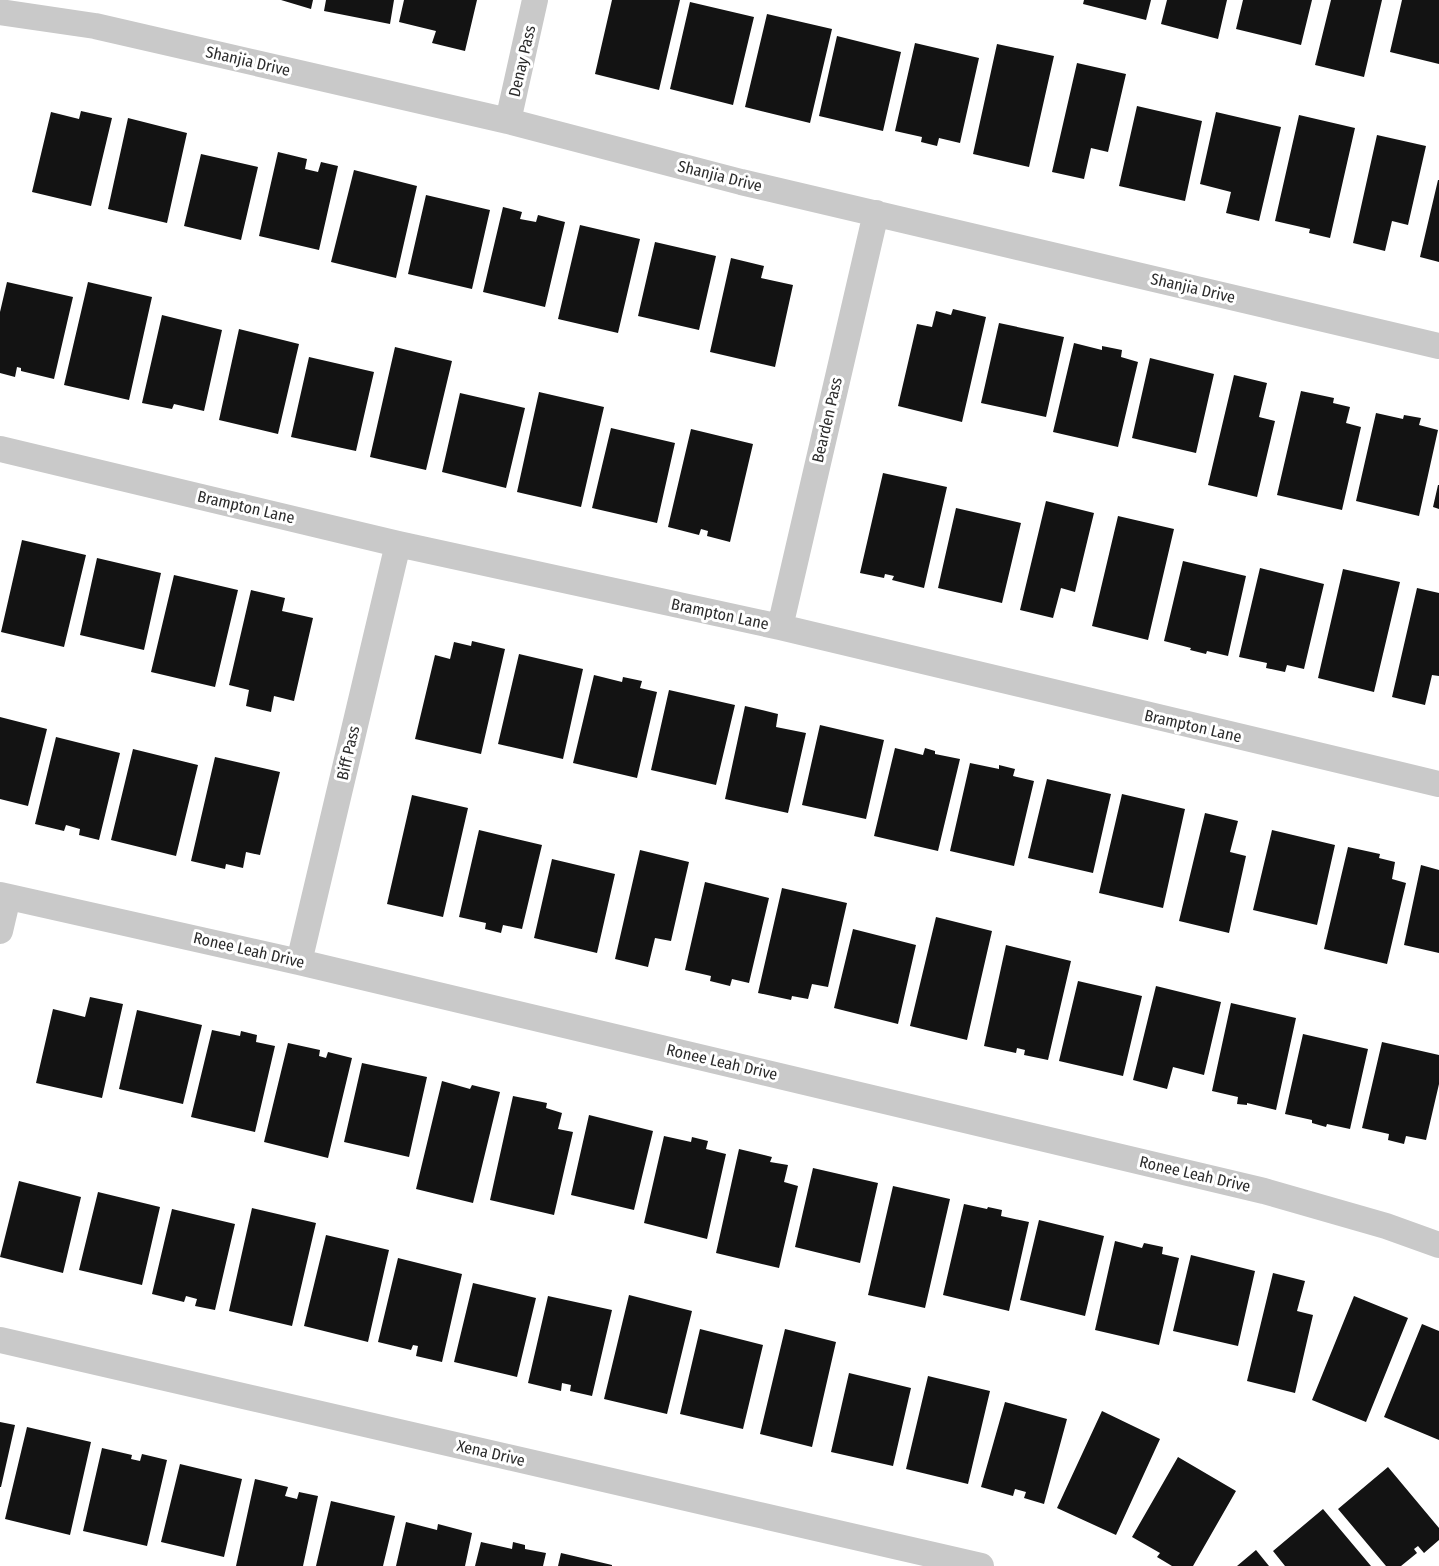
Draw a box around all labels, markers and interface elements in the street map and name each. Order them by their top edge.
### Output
street label: Denay Pass [505,23,539,99]
street label: Shanjia Drive [204,42,292,80]
street label: Shanjia Drive [676,156,764,196]
street label: Shanjia Drive [1149,269,1237,307]
street label: Bearden Pass [808,375,846,464]
street label: Brampton Lane [196,487,297,527]
street label: Brampton Lane [669,594,771,634]
street label: Brampton Lane [1143,706,1244,746]
street label: Biff Pass [333,724,363,782]
street label: Ronee Leah Drive [192,928,306,972]
street label: Ronee Leah Drive [665,1040,779,1084]
street label: Ronee Leah Drive [1138,1152,1252,1196]
street label: Xena Drive [455,1436,527,1470]

